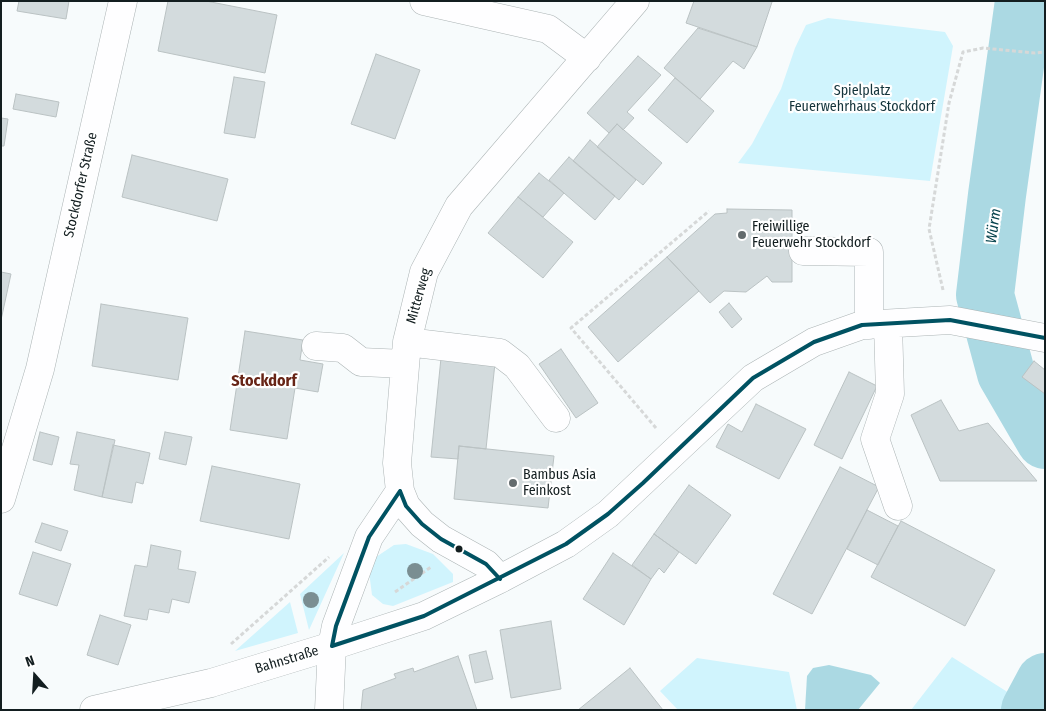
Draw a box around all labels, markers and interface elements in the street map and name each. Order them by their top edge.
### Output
park label: Spielplatz Feuerwehrhaus Stockdorf [789,83,935,115]
street label: Stockdorfer Straße [61,131,101,239]
water label: Würm [983,207,1005,245]
place label: Freiwillige Feuerwehr Stockdorf [752,219,870,252]
marker: Freiwillige Feuerwehr Stockdorf [736,229,748,241]
street label: Mitterweg [403,266,435,326]
district label: Stockdorf [231,372,297,392]
place label: Bambus Asia Feinkost [523,467,596,500]
marker: Bambus Asia Feinkost [507,477,519,489]
unlabelled marker [454,544,464,554]
street label: Bahnstraße [253,642,321,678]
north arrow [10,651,60,701]
text: N [23,652,37,671]

